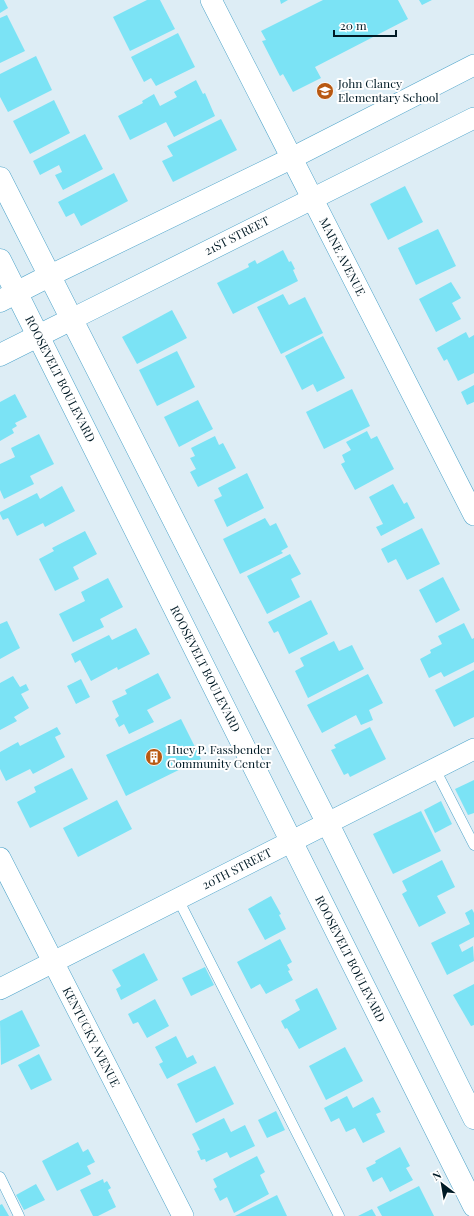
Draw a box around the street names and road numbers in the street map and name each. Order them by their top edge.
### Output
street label: 21ST STREET [201,212,272,258]
street label: MAINE AVENUE [316,215,370,298]
street label: ROOSEVELT BOULEVARD [22,313,100,445]
street label: ROOSEVELT BOULEVARD [167,603,245,735]
street label: 20TH STREET [199,843,275,893]
street label: ROOSEVELT BOULEVARD [312,893,390,1025]
street label: KENTUCKY AVENUE [60,984,124,1089]

